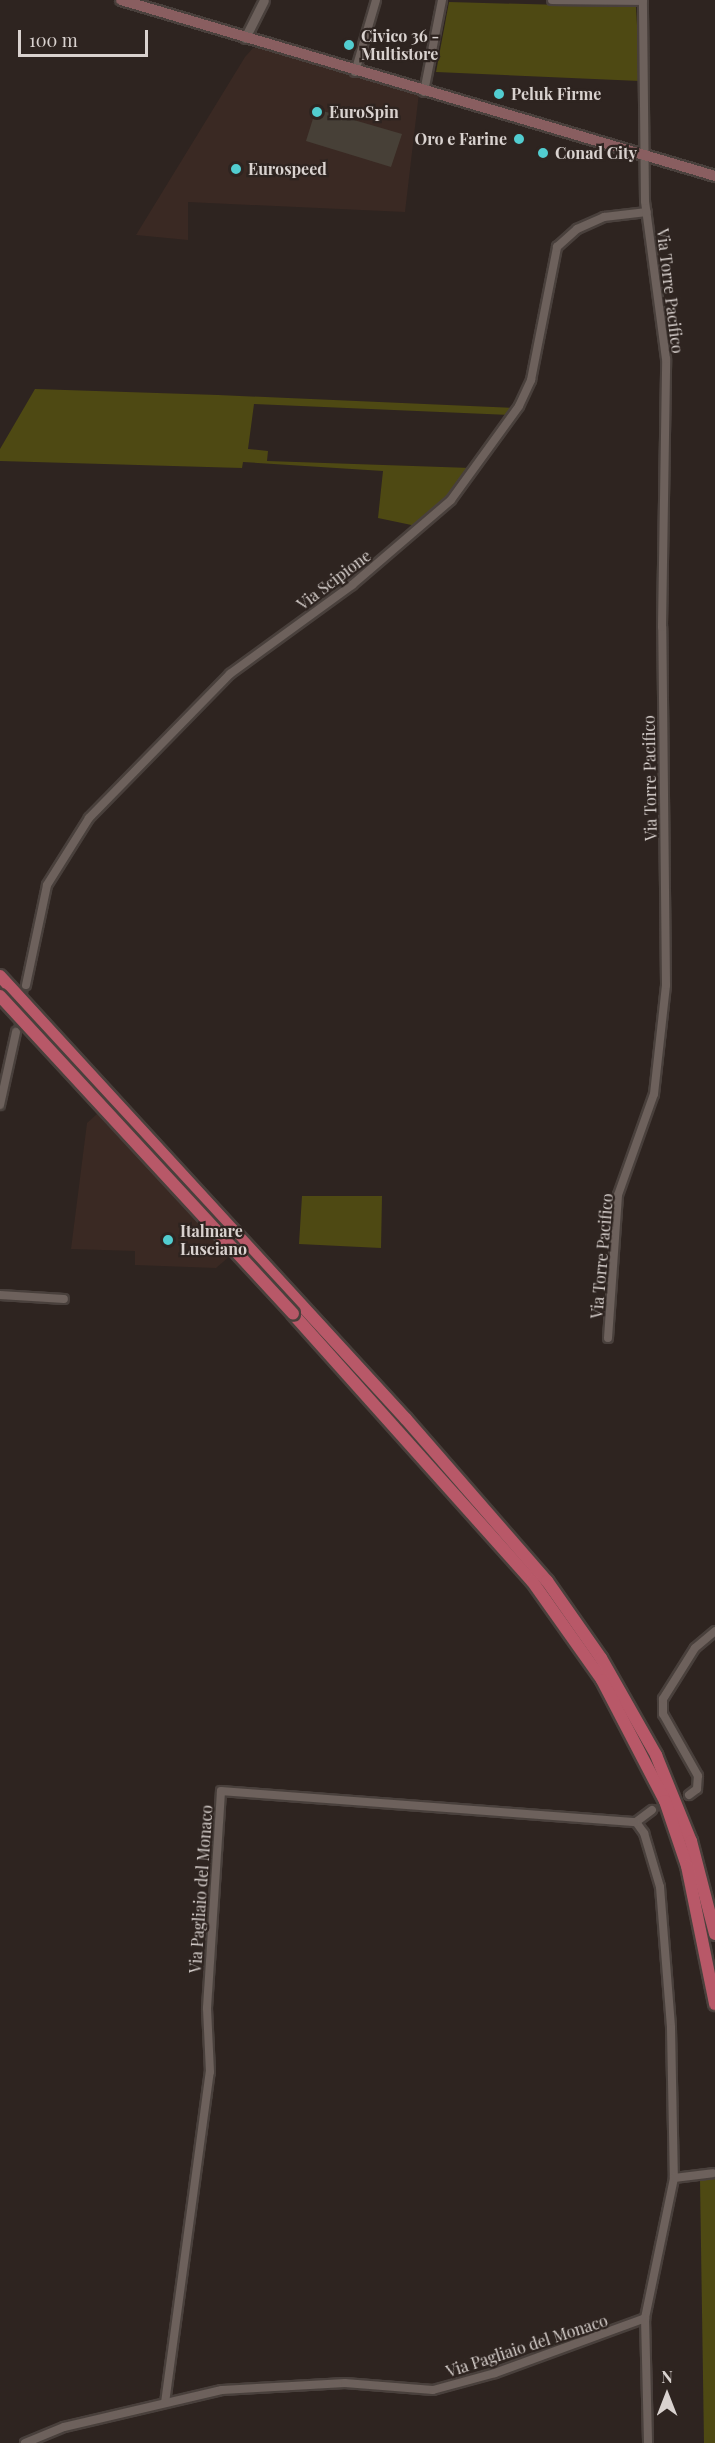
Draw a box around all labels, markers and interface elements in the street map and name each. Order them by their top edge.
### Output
scale bar [21,18,152,56]
place label: Civico 36 - Multistore [361,26,439,64]
text: 100 m [29,28,78,52]
marker: Civico 36 - Multistore [342,38,356,52]
place label: Peluk Firme [511,84,601,104]
marker: Peluk Firme [492,87,506,101]
place label: EuroSpin [329,102,399,122]
marker: EuroSpin [310,105,324,119]
place label: Oro e Farine [415,129,507,149]
marker: Oro e Farine [512,132,526,146]
place label: Conad City [555,143,637,163]
marker: Conad City [536,146,550,160]
place label: Eurospeed [248,159,327,179]
marker: Eurospeed [229,162,243,176]
street label: Via Torre Pacifico [653,227,687,355]
street label: Via Scipione [293,546,375,614]
street label: Via Torre Pacifico [639,715,661,841]
street label: Via Torre Pacifico [587,1192,617,1320]
place label: Italmare Lusciano [180,1221,247,1259]
marker: Italmare Lusciano [161,1233,175,1247]
street label: Via Pagliaio del Monaco [186,1804,216,1974]
street label: Via Pagliaio del Monaco [444,2311,610,2381]
north arrow [637,2365,697,2425]
text: N [661,2366,673,2387]

